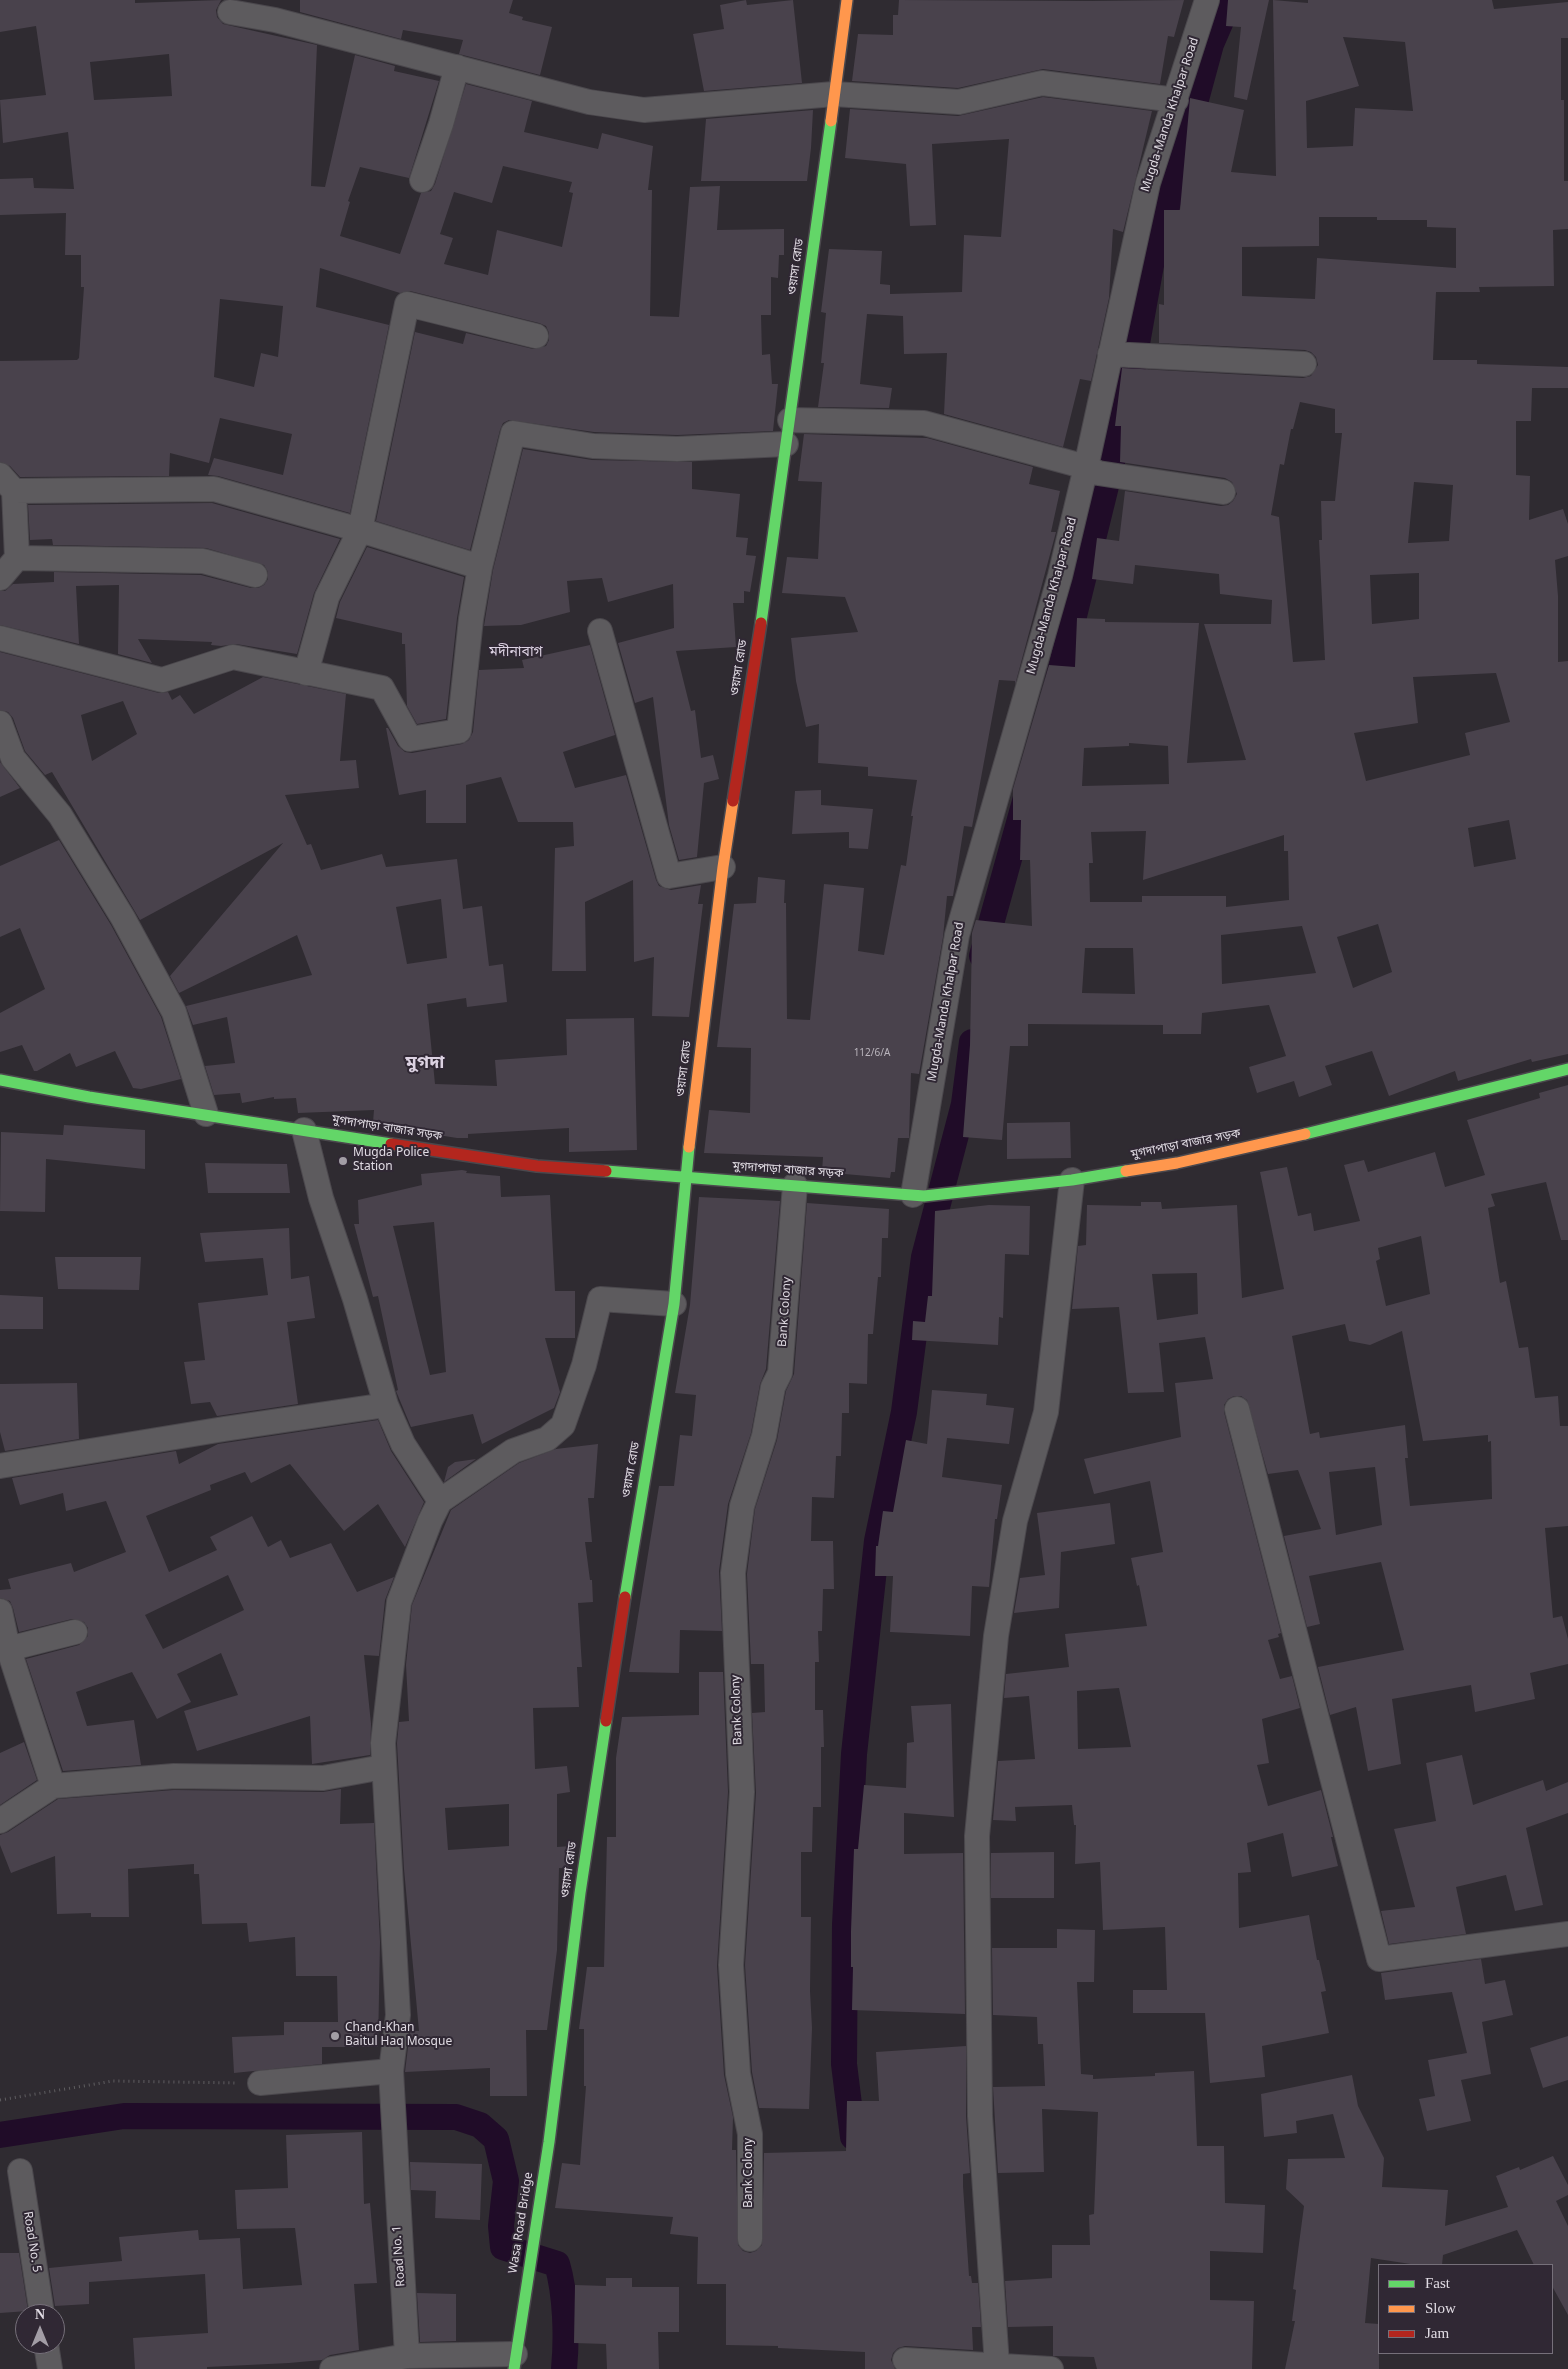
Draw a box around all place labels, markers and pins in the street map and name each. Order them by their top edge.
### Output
place label: Mugda Police Station [353,1147,429,1175]
marker: Mugda Police Station [337,1155,349,1167]
place label: Chand-Khan Baitul Haq Mosque [345,2022,452,2050]
marker: Chand-Khan Baitul Haq Mosque [329,2030,341,2042]

